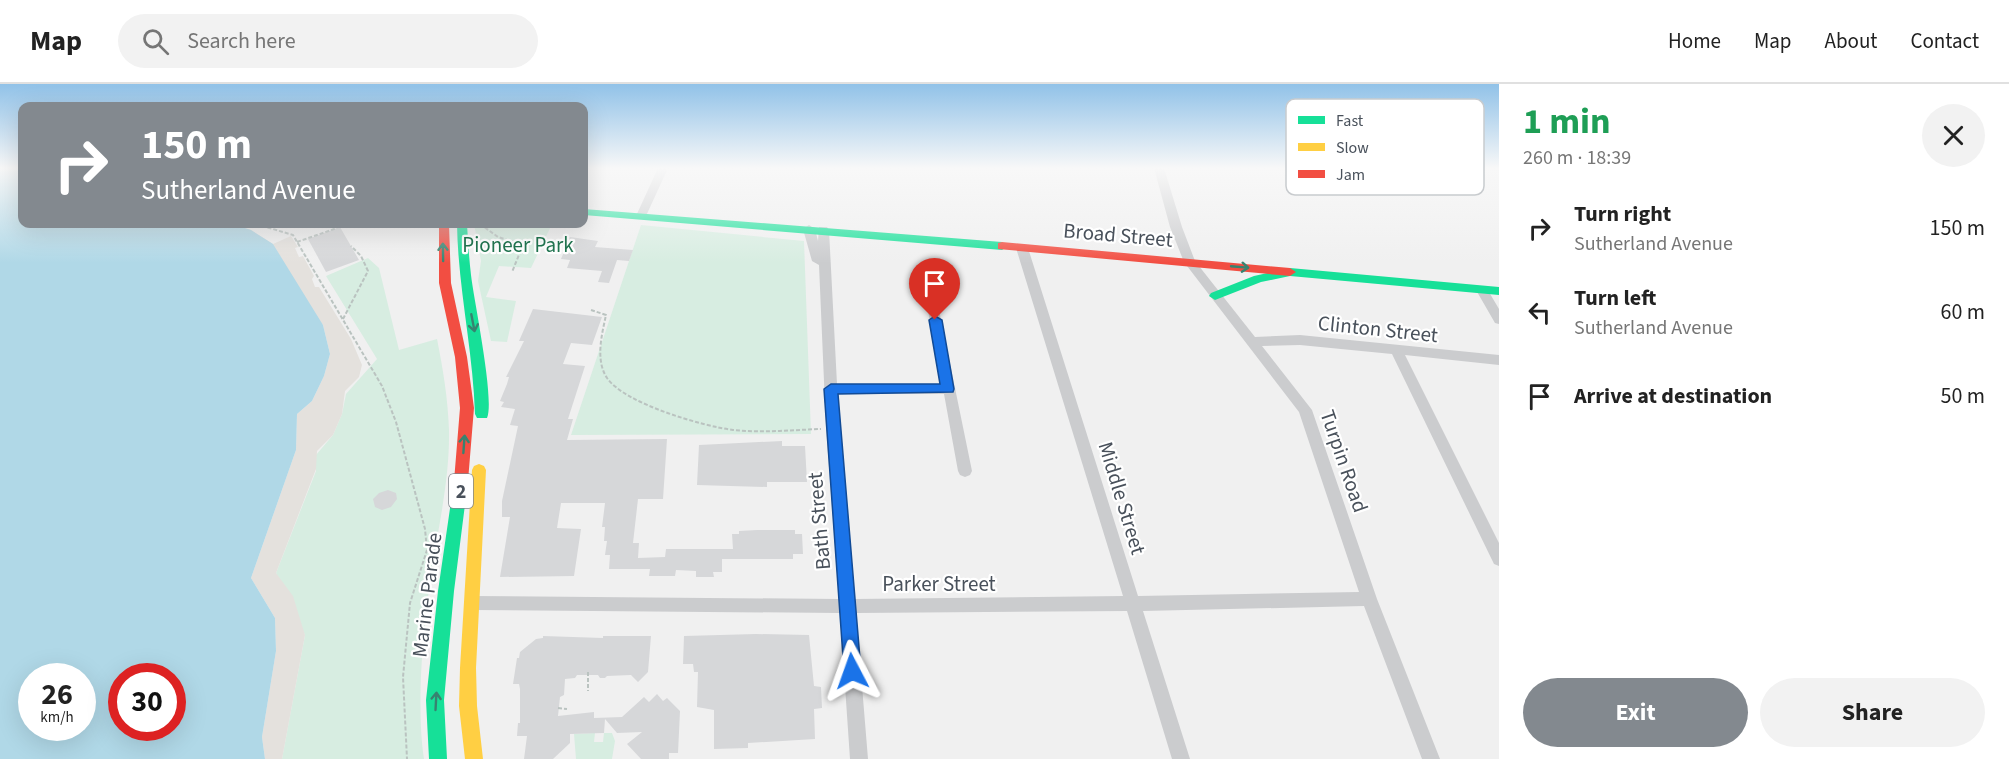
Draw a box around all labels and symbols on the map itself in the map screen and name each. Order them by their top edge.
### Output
legend [1286,99,1484,195]
text: Fast [1336,110,1364,132]
text: Slow [1336,137,1369,159]
text: Jam [1336,164,1365,186]
street label: Broad Street [1062,215,1174,255]
park label: Pioneer Park [462,230,574,260]
one-way arrow [437,242,449,262]
pin [909,258,960,320]
one-way arrow [1229,262,1249,273]
street label: Clinton Street [1317,308,1439,350]
one-way arrow [468,313,479,332]
street label: Turpin Road [1312,406,1376,516]
one-way arrow [459,435,470,455]
street label: Middle Street [1091,438,1153,558]
street label: Bath Street [800,471,838,571]
road number: 2 [449,474,473,508]
street label: Marine Parade [404,531,450,659]
street label: Parker Street [882,569,996,599]
position arrow [820,639,884,703]
speed limit sign: 30 [108,663,186,741]
one-way arrow [431,691,442,711]

